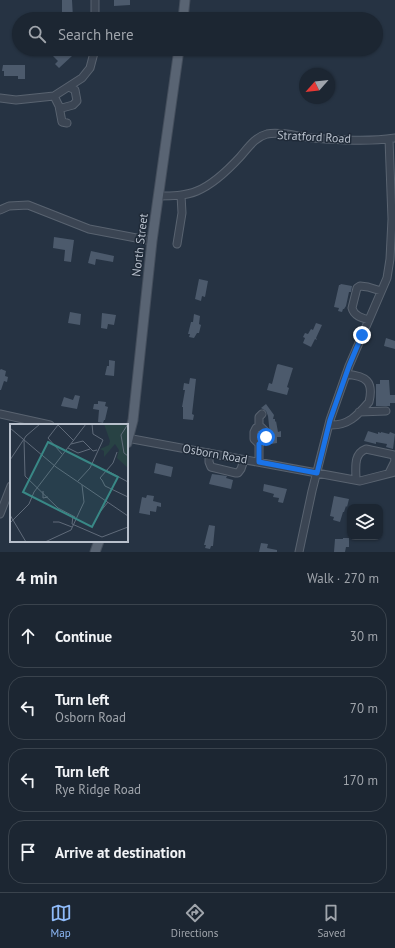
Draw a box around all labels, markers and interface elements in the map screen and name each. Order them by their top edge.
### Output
search box [12,12,383,56]
icon: search [26,23,48,45]
text: Search here [58,25,134,44]
north arrow [299,68,335,104]
street label: Stratford Road [277,127,351,146]
street label: North Street [128,213,151,277]
route end [353,326,371,344]
inset map [10,424,128,542]
route start [257,428,275,446]
street label: Osborn Road [182,440,249,467]
map controls [347,504,383,540]
button: layers [347,504,383,540]
text: 4 min [16,567,57,589]
text: Walk · 270 m [307,570,379,587]
icon: ahead [17,625,39,647]
text: Continue [55,627,112,646]
text: 30 m [350,628,378,645]
text: Turn left [55,690,109,709]
icon: left [17,697,39,719]
text: 70 m [350,700,378,717]
text: Osborn Road [55,709,126,726]
text: Turn left [55,762,109,781]
icon: left [17,769,39,791]
text: 170 m [343,772,378,789]
text: Rye Ridge Road [55,781,141,798]
icon: arrive [17,841,39,863]
text: Arrive at destination [55,843,186,862]
tab: Map [50,902,72,940]
tab: Directions [171,902,218,940]
tab: Saved [317,902,345,940]

